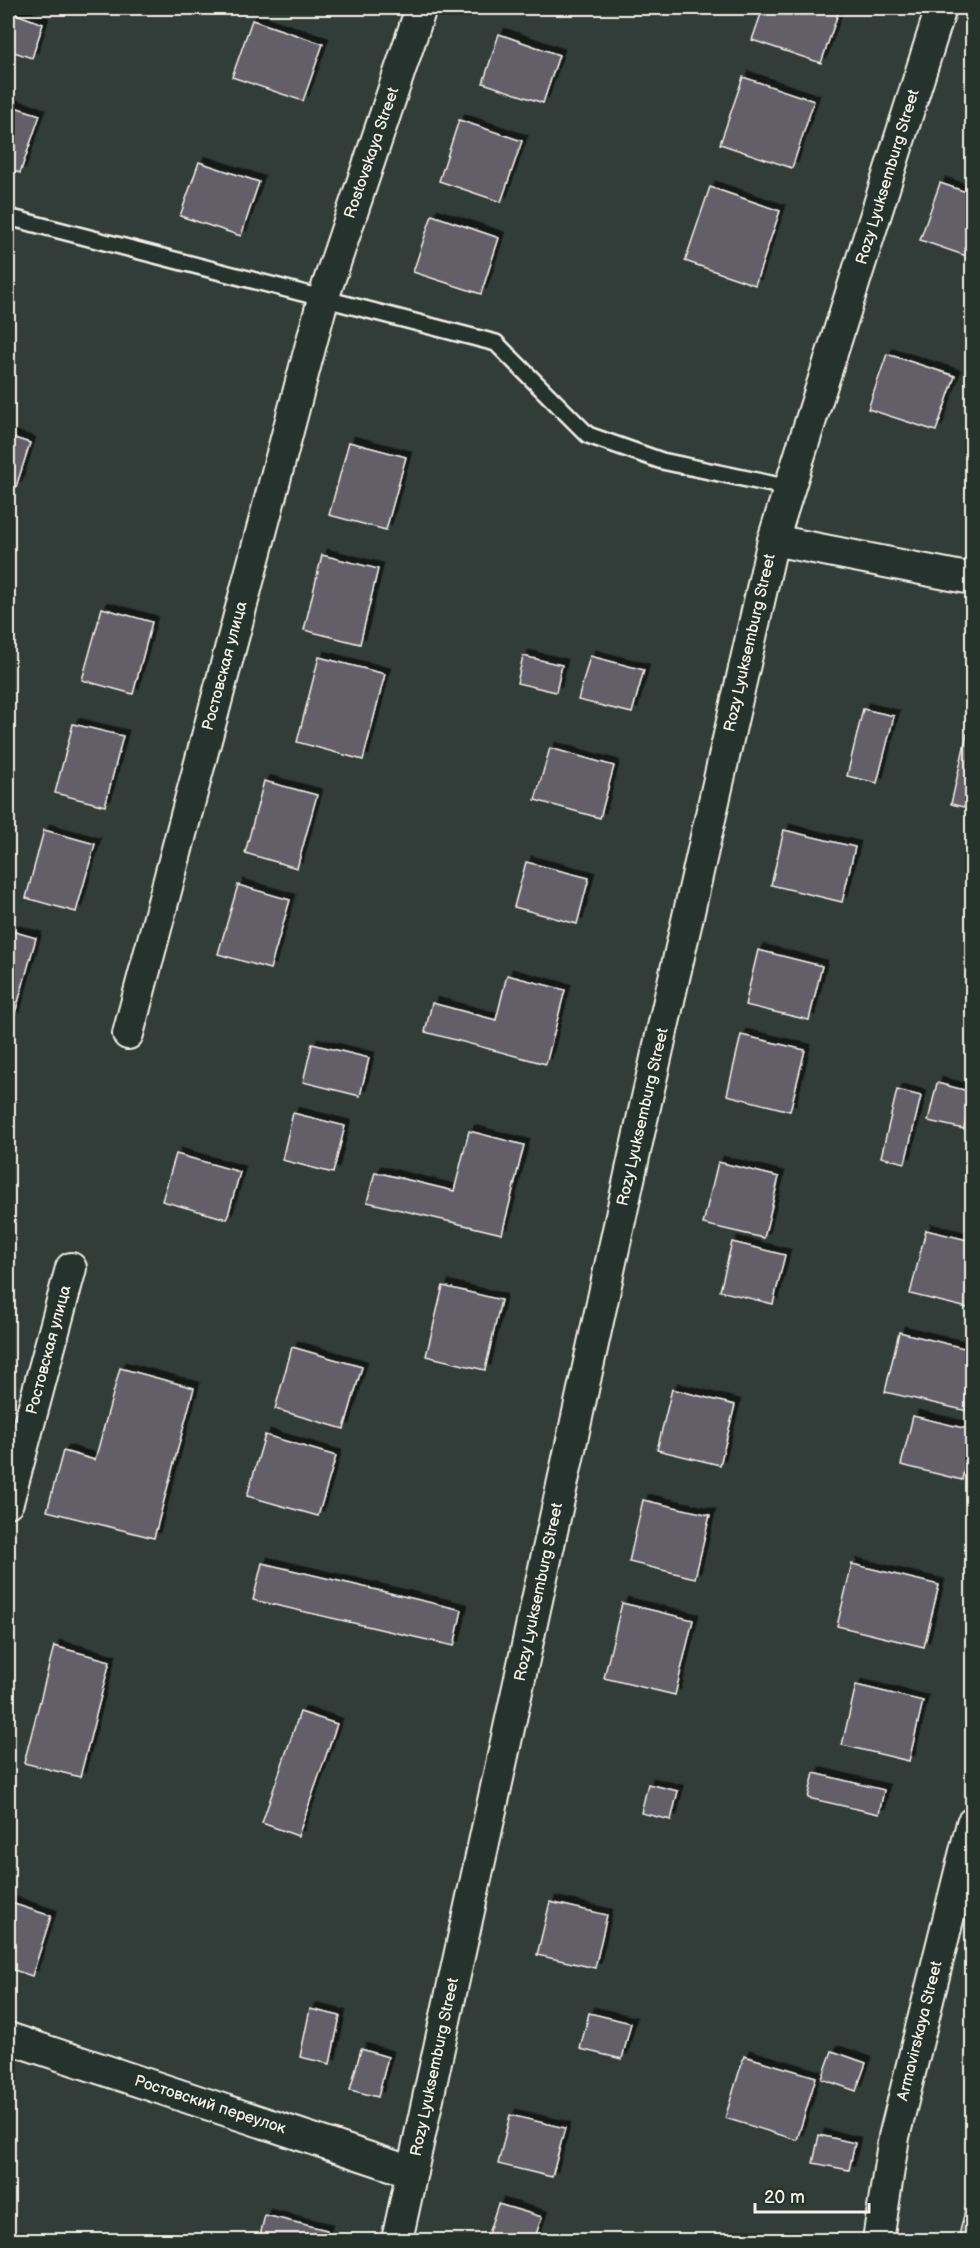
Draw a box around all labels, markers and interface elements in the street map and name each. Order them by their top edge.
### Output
street label: Rostovskaya Street [341,85,403,221]
street label: Rozy Lyuksemburg Street [852,87,924,267]
street label: Rozy Lyuksemburg Street [720,552,780,734]
street label: Ростовская улица [199,599,252,733]
street label: Rozy Lyuksemburg Street [613,1026,673,1208]
street label: Ростовская улица [23,1283,76,1417]
street label: Rozy Lyuksemburg Street [511,1501,567,1683]
street label: Armavirskaya Street [893,1959,947,2103]
street label: Rozy Lyuksemburg Street [407,1976,463,2158]
street label: Ростовский переулок [132,2071,289,2139]
scale bar [755,2176,869,2214]
text: 20 m [764,2187,805,2208]

